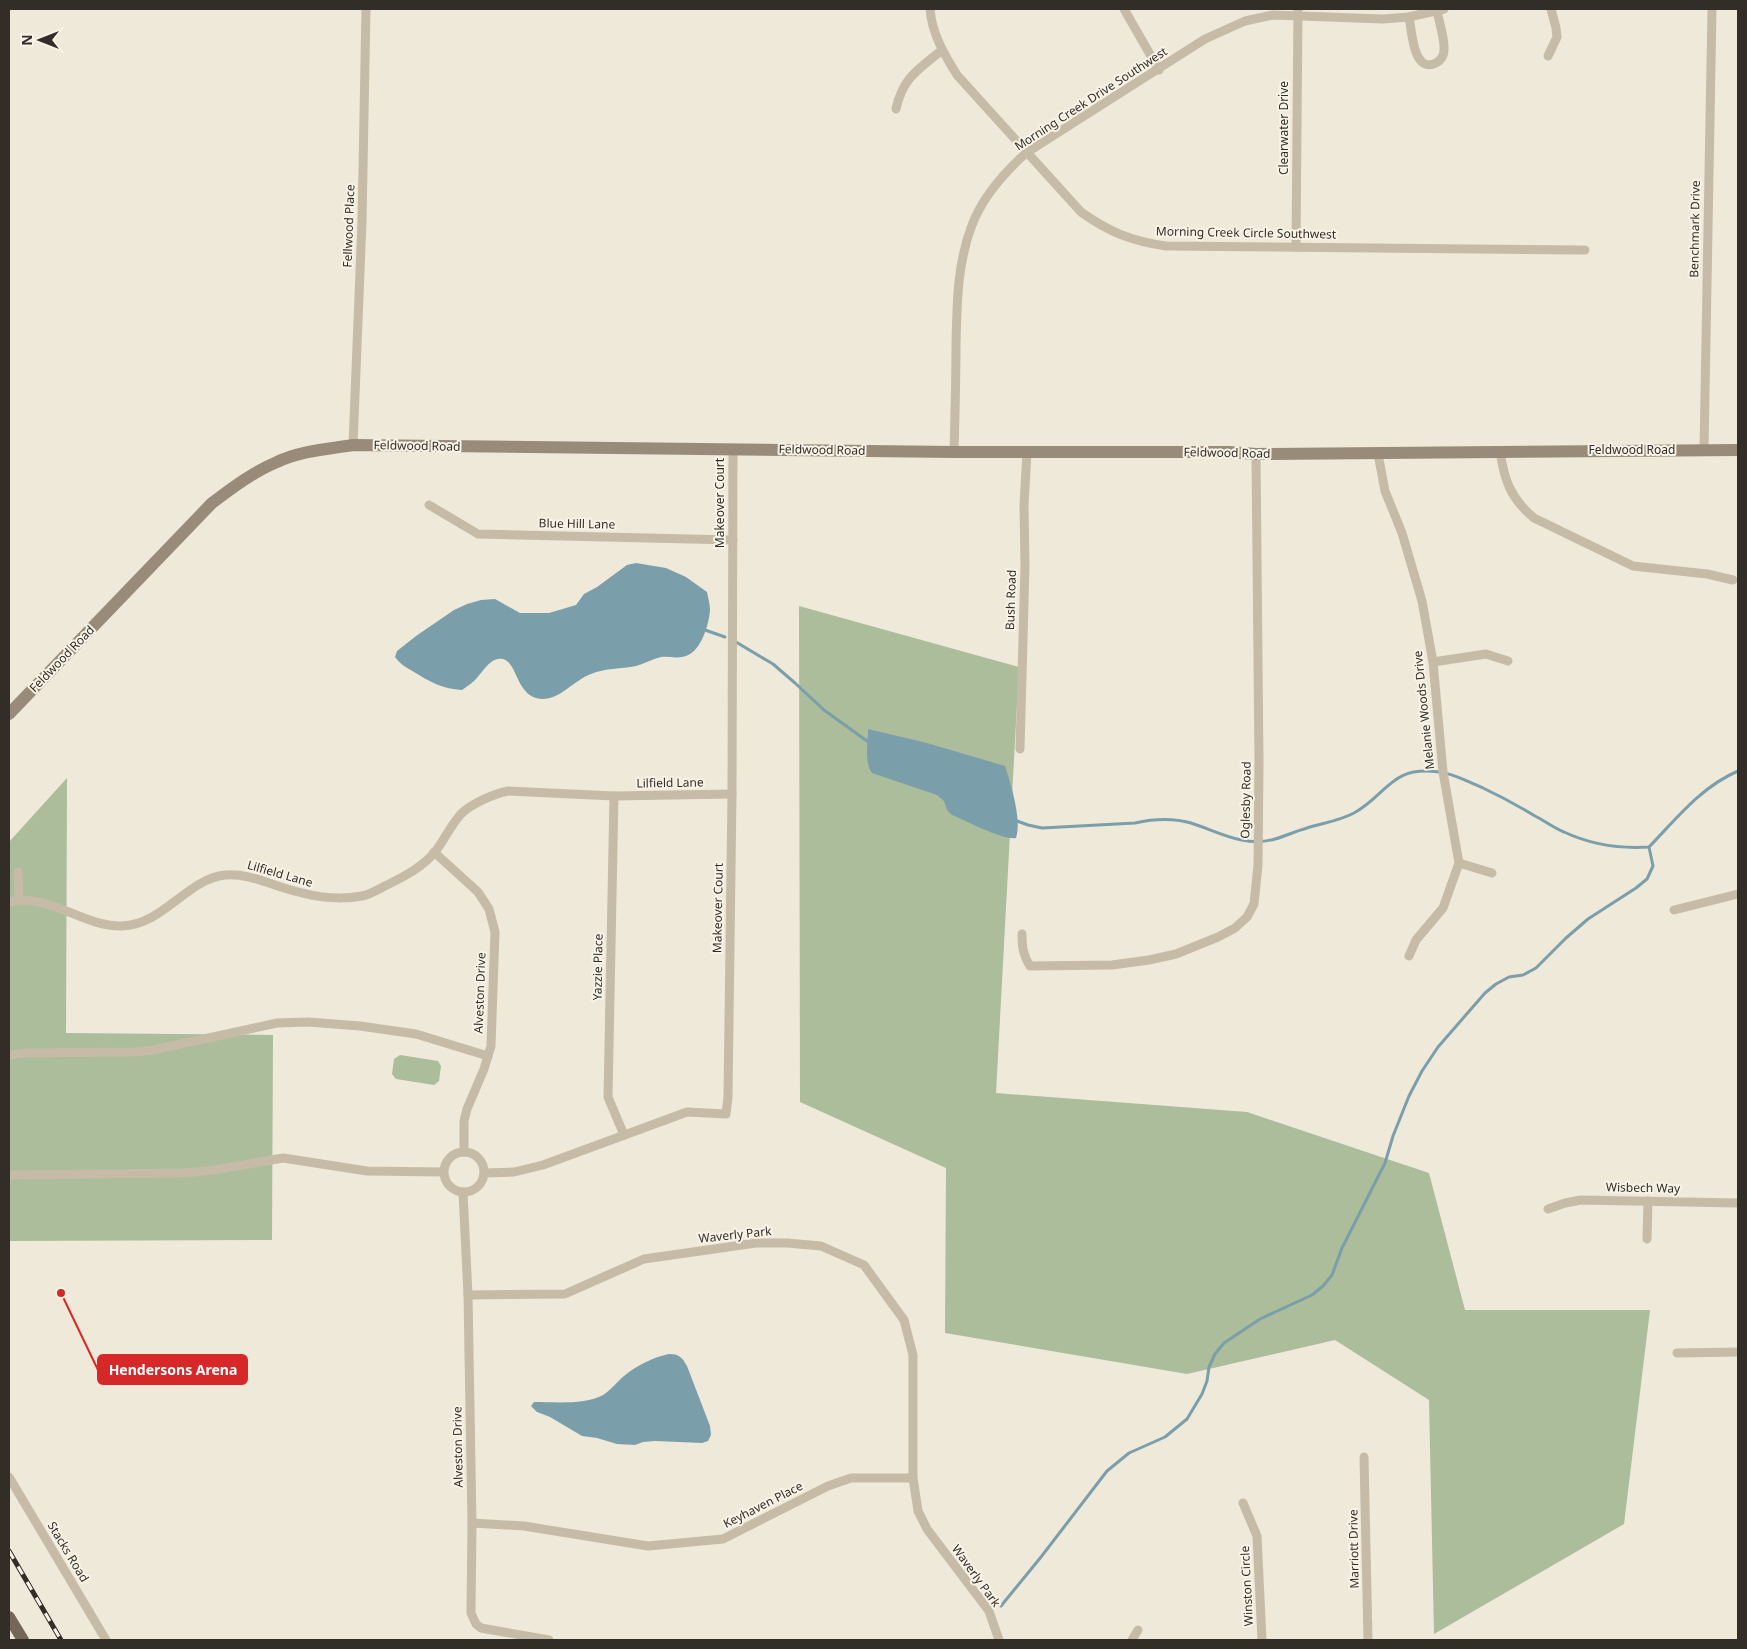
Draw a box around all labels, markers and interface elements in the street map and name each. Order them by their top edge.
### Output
north arrow [15,15,65,65]
text: N [17,34,36,46]
street label: Morning Creek Drive Southwest [1011,42,1171,154]
street label: Clearwater Drive [1275,81,1292,175]
street label: Benchmark Drive [1685,180,1704,278]
street label: Fellwood Place [339,184,358,268]
street label: Morning Creek Circle Southwest [1156,222,1337,243]
street label: Feldwood Road [373,436,461,455]
street label: Feldwood Road [778,440,866,459]
street label: Feldwood Road [1589,441,1675,458]
street label: Feldwood Road [1183,443,1271,462]
street label: Makeover Court [711,457,728,548]
street label: Blue Hill Lane [539,514,616,533]
street label: Bush Road [1001,570,1020,630]
street label: Feldwood Road [25,622,98,696]
street label: Melanie Woods Drive [1409,650,1438,770]
street label: Oglesby Road [1236,761,1255,839]
street label: Lilfield Lane [636,773,704,792]
street label: Lilfield Lane [245,856,315,891]
street label: Makeover Court [708,862,727,953]
street label: Yazzie Place [588,933,607,1001]
street label: Alveston Drive [470,952,489,1034]
street label: Wisbech Way [1606,1178,1681,1197]
street label: Waverly Park [698,1222,773,1247]
callout: Hendersons Arena [98,1355,247,1384]
text: Hendersons Arena [109,1360,237,1379]
street label: Alveston Drive [448,1406,467,1488]
street label: Keyhaven Place [720,1477,806,1532]
street label: Marriott Drive [1344,1509,1363,1589]
street label: Stacks Road [44,1518,93,1585]
street label: Waverly Park [948,1541,1005,1611]
street label: Winston Circle [1236,1545,1257,1627]

